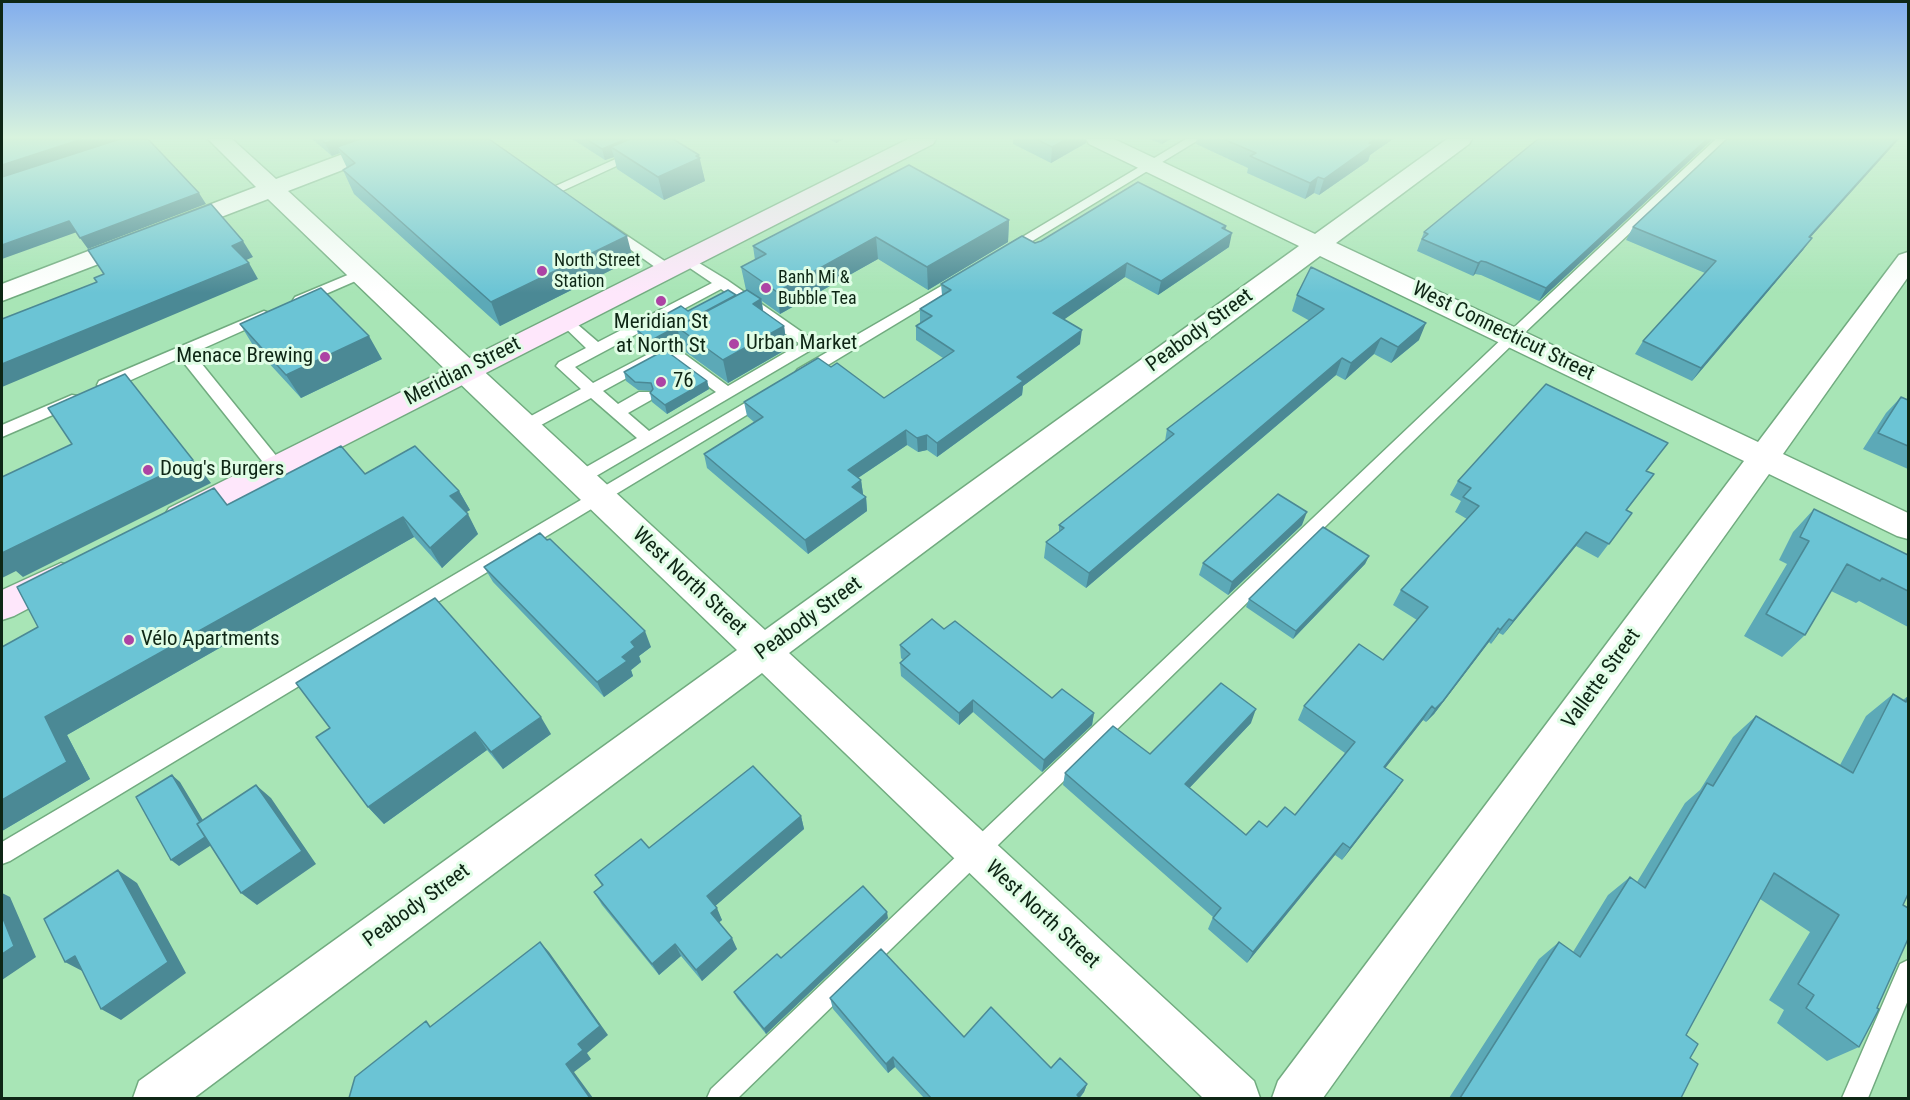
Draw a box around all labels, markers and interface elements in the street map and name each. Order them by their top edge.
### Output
place label: North Street Station [554,250,640,292]
marker: North Street Station [535,264,549,278]
place label: Banh Mi & Bubble Tea [778,267,857,310]
street label: West Connecticut Street [1408,277,1598,387]
marker: Banh Mi & Bubble Tea [759,281,773,295]
street label: Peabody Street [1142,284,1258,378]
marker: Meridian St at North St [654,294,668,308]
place label: Meridian St at North St [614,310,708,360]
place label: Urban Market [746,331,857,357]
street label: Meridian Street [401,332,525,412]
marker: Urban Market [727,337,741,351]
place label: Menace Brewing [176,344,313,370]
marker: Menace Brewing [318,350,332,364]
place label: 76 [673,369,694,395]
marker: 76 [654,375,668,389]
place label: Doug's Burgers [160,457,284,483]
marker: Doug's Burgers [141,463,155,477]
street label: West North Street [627,523,751,641]
street label: Peabody Street [751,572,867,666]
street label: Vallette Street [1557,624,1647,734]
place label: Vélo Apartments [141,627,280,653]
marker: Vélo Apartments [122,633,136,647]
street label: West North Street [980,856,1104,974]
street label: Peabody Street [359,859,475,953]

